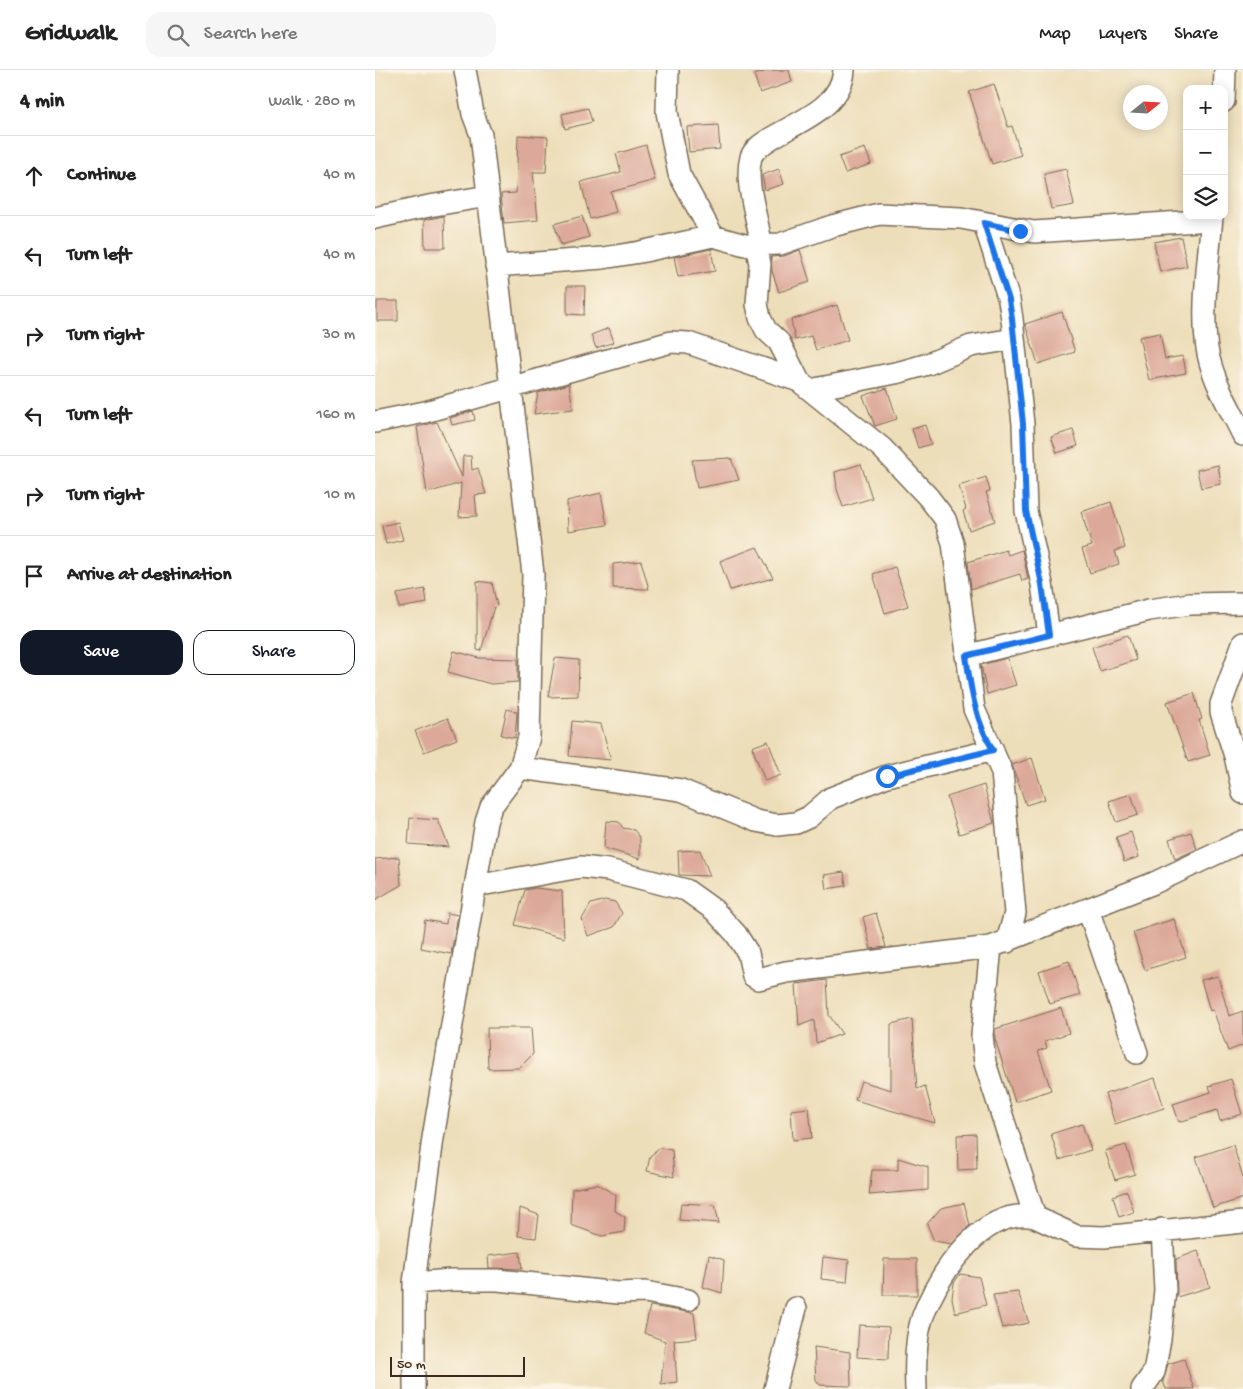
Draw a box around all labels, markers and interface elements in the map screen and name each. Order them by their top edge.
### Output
search box [146,12,496,57]
text: Gridwalk [25,20,116,49]
icon: search [164,21,192,49]
text: Search here [204,23,297,46]
text: Map [1039,24,1071,45]
text: Layers [1099,24,1146,45]
text: Share [1174,24,1218,45]
north arrow [1123,85,1168,130]
map controls [1183,85,1228,220]
button: + [1183,85,1228,130]
text: 4 min [20,90,64,115]
text: Walk · 280 m [268,93,355,112]
button: − [1183,130,1228,175]
icon: ahead [20,162,48,190]
text: Continue [67,164,136,187]
text: 40 m [323,166,355,185]
button: layers [1183,175,1228,220]
route end [1009,220,1032,243]
icon: left [20,242,48,270]
text: Turn left [67,244,131,267]
text: 40 m [323,246,355,265]
icon: right [20,322,48,350]
text: Turn right [67,324,143,347]
text: 30 m [322,326,355,345]
icon: left [20,402,48,430]
text: Turn left [67,404,131,427]
text: 160 m [316,406,355,425]
icon: right [20,482,48,510]
text: Turn right [67,484,143,507]
text: 10 m [324,486,355,505]
icon: arrive [20,562,48,590]
text: Arrive at destination [67,564,231,587]
button: Save [20,630,183,675]
button: Share [193,630,355,675]
route start [876,765,899,788]
scale bar [390,1354,525,1377]
text: 50 m [397,1357,426,1374]

